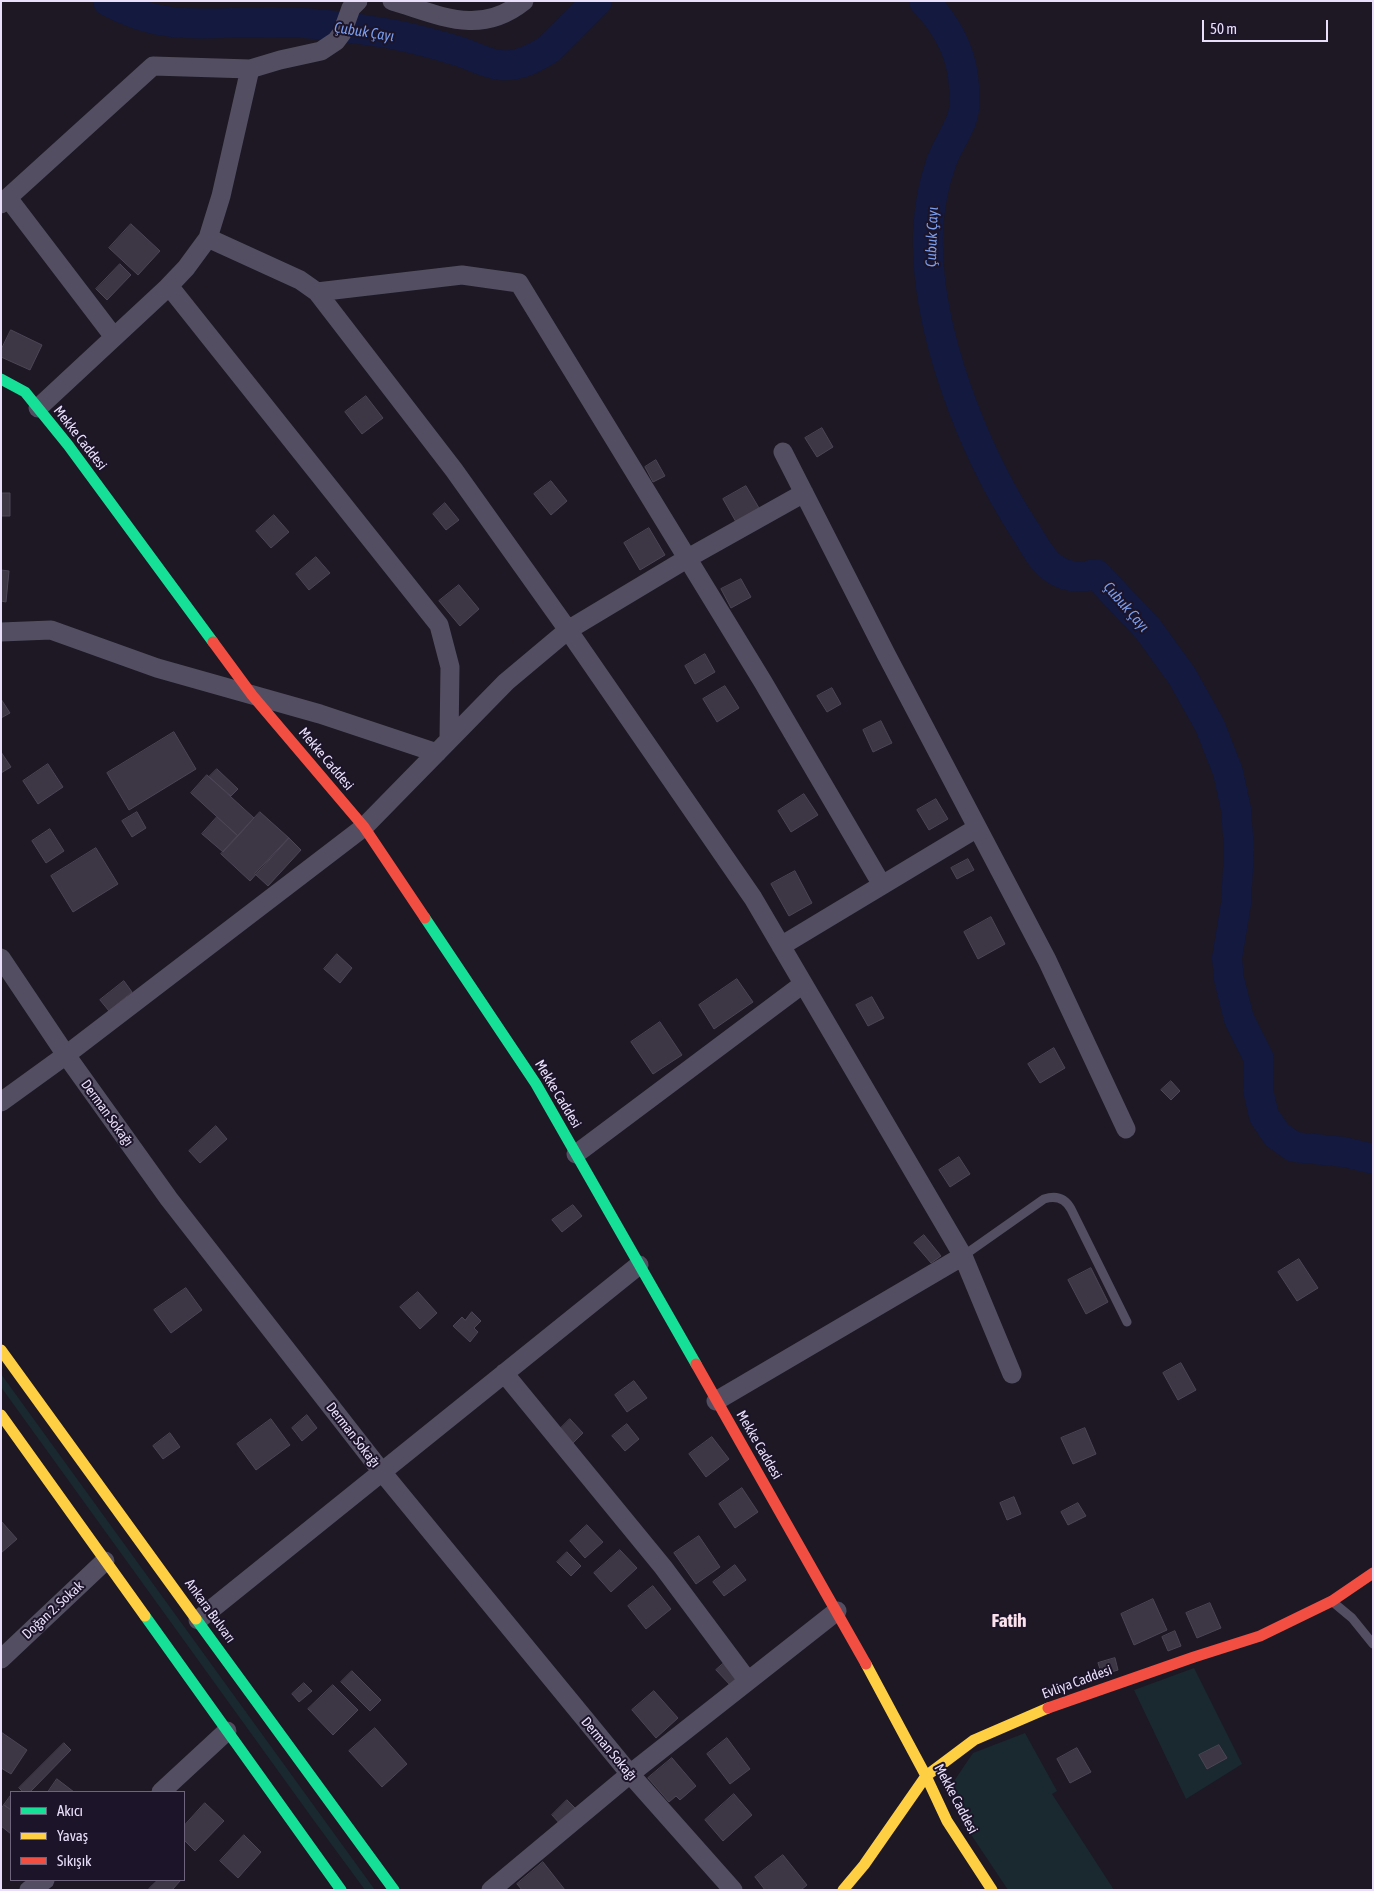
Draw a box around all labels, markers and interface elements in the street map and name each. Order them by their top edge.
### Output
scale bar [1204,10,1330,42]
water label: Çubuk Çayı [333,18,395,46]
text: 50 m [1210,20,1237,37]
water label: Çubuk Çayı [922,207,942,267]
street label: Mekke Caddesi [50,403,110,473]
water label: Çubuk Çayı [1099,578,1153,636]
street label: Mekke Caddesi [295,724,357,794]
street label: Mekke Caddesi [531,1057,585,1131]
street label: Derman Sokağı [77,1077,137,1149]
street label: Derman Sokağı [322,1399,384,1471]
street label: Mekke Caddesi [733,1408,785,1482]
street label: Ankara Bulvarı [181,1576,239,1646]
street label: Doğan 2. Sokak [19,1577,87,1643]
district label: Fatih [991,1610,1027,1632]
street label: Evliya Caddesi [1040,1662,1114,1702]
street label: Derman Sokağı [577,1714,641,1784]
street label: Mekke Caddesi [931,1761,981,1837]
legend [10,1791,185,1881]
text: Akıcı [57,1802,83,1819]
text: Yavaş [57,1827,88,1844]
text: Sıkışık [57,1852,92,1869]

